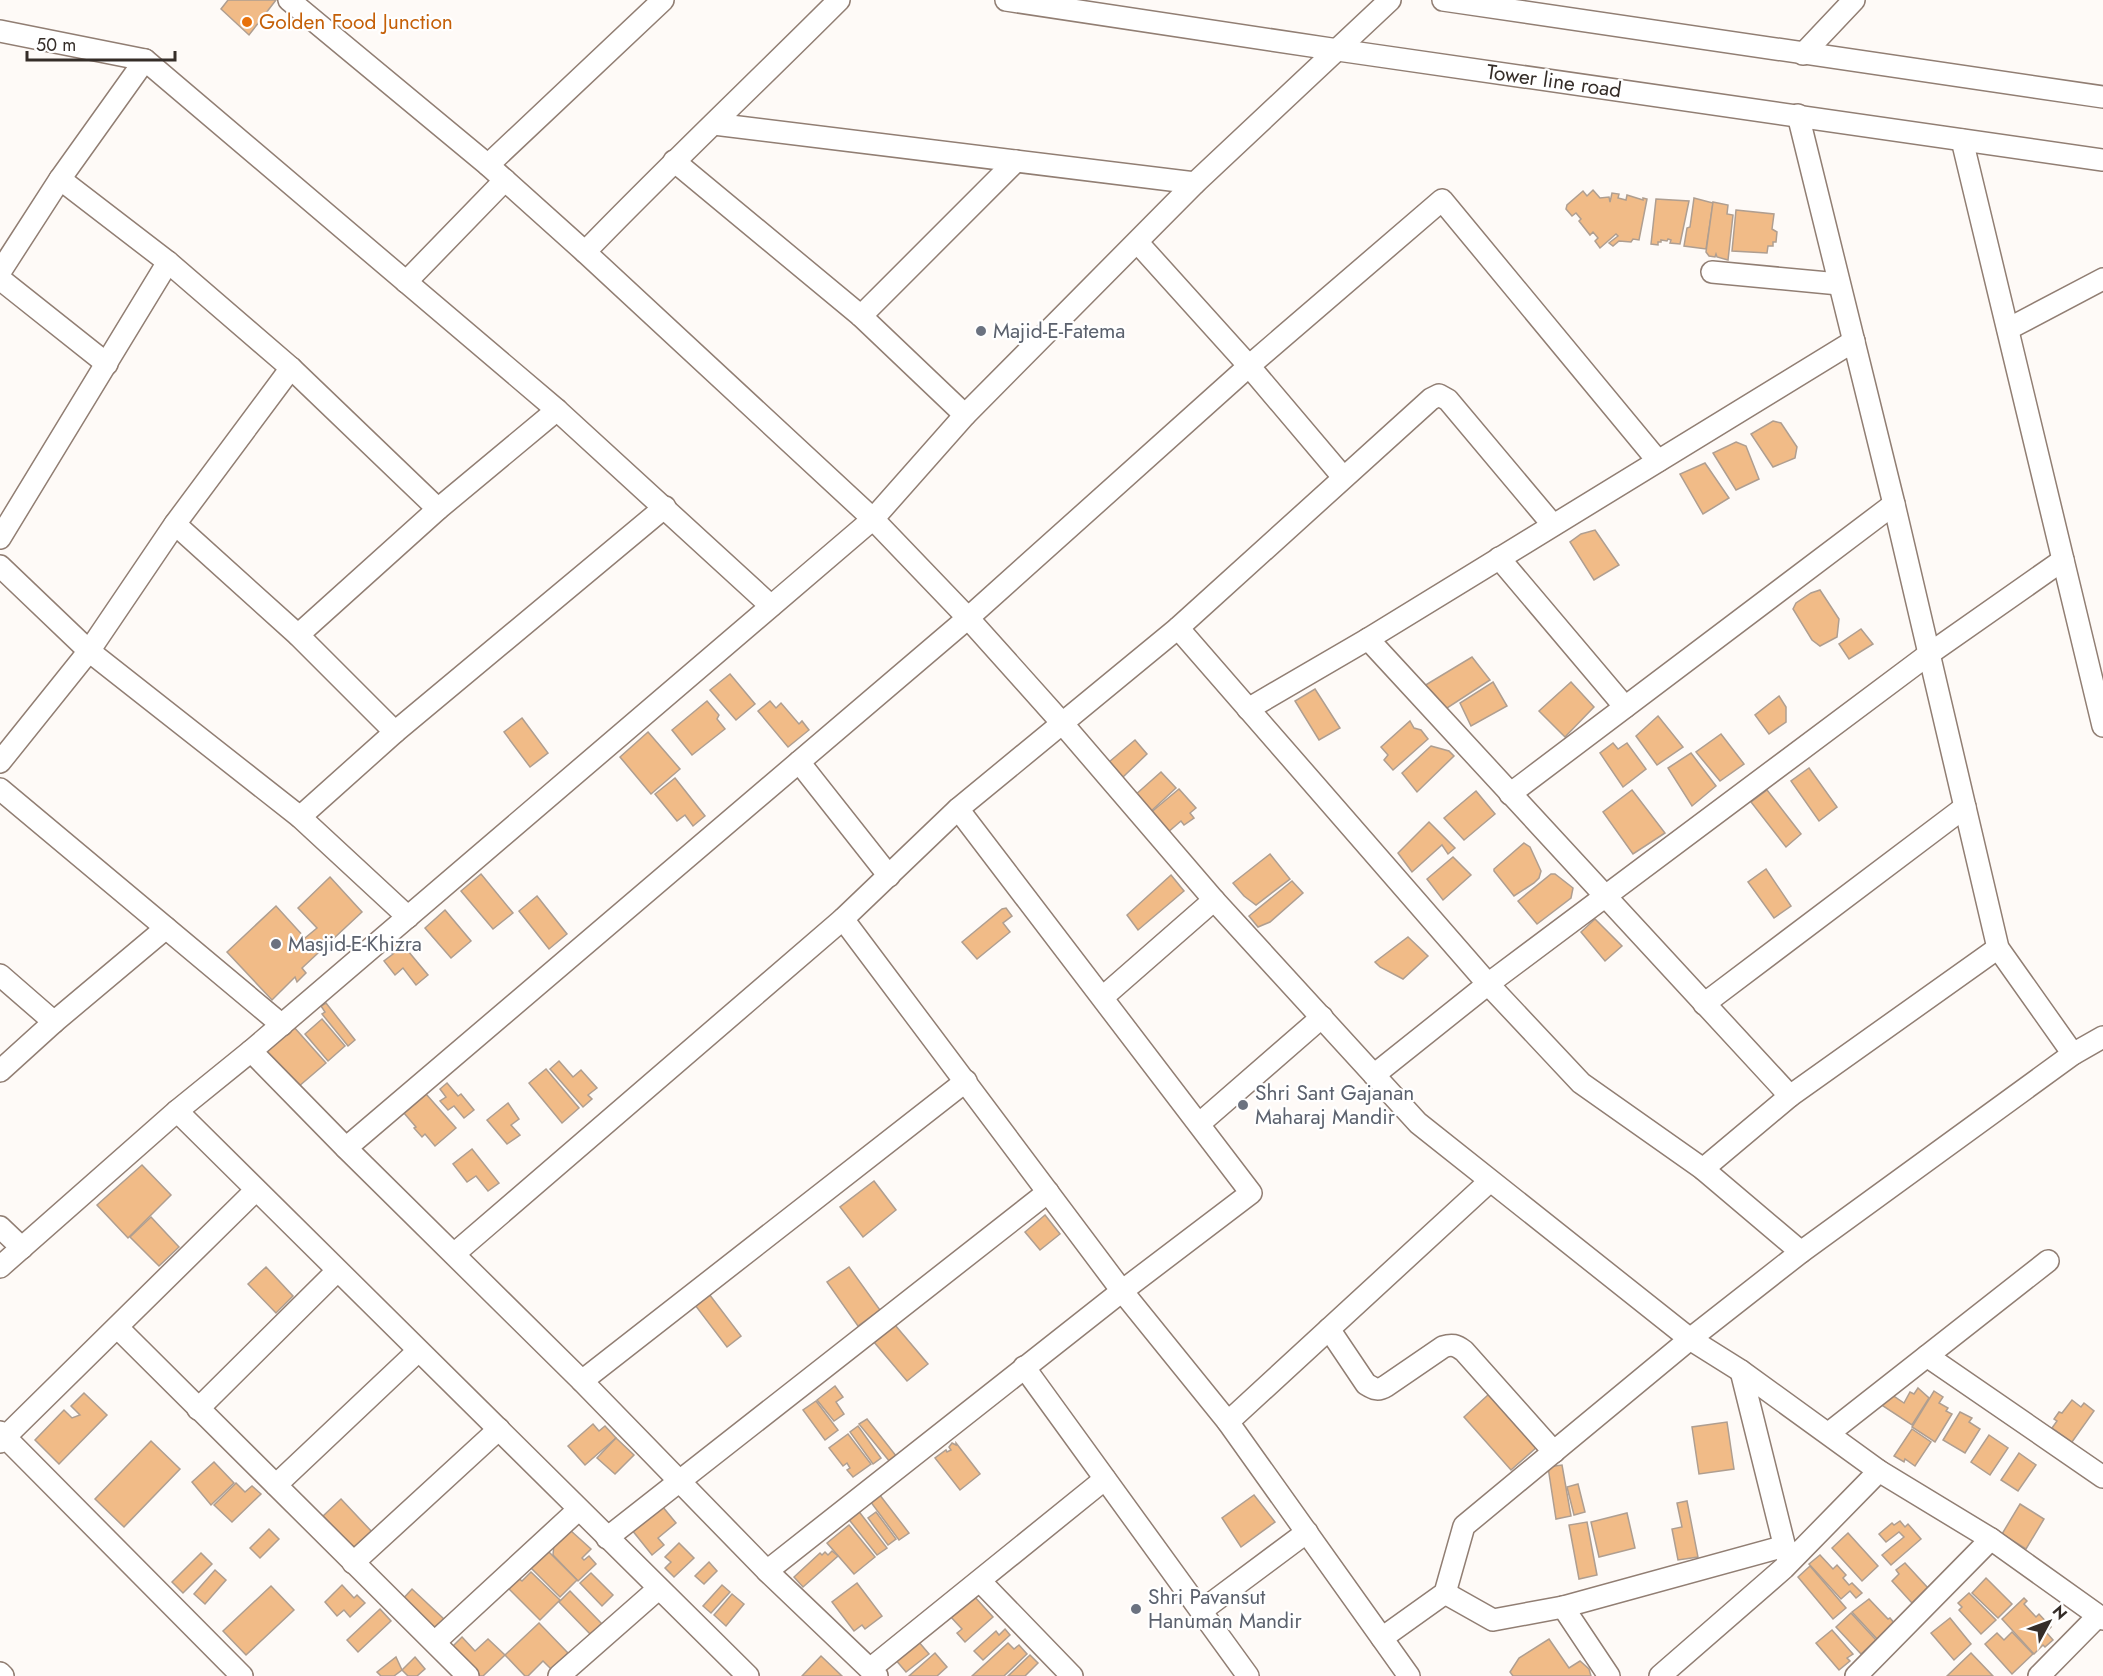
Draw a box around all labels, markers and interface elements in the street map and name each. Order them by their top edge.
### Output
place label: Golden Food Junction [259,7,453,37]
marker: Golden Food Junction [240,15,254,29]
scale bar [27,24,176,62]
text: 50 m [36,32,76,58]
street label: Tower line road [1485,57,1623,105]
place label: Majid-E-Fatema [993,316,1125,346]
marker: Majid-E-Fatema [974,324,988,338]
place label: Masjid-E-Khizra [288,929,422,959]
marker: Masjid-E-Khizra [269,937,283,951]
place label: Shri Sant Gajanan Maharaj Mandir [1255,1078,1414,1132]
marker: Shri Sant Gajanan Maharaj Mandir [1236,1098,1250,1112]
place label: Shri Pavansut Hanuman Mandir [1148,1582,1303,1636]
north arrow [2019,1592,2079,1652]
text: N [2047,1600,2073,1625]
marker: Shri Pavansut Hanuman Mandir [1129,1602,1143,1616]

